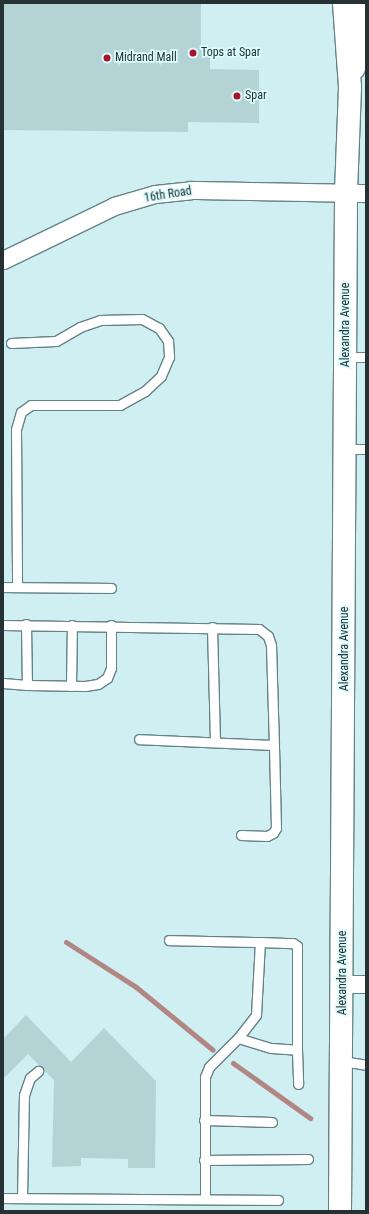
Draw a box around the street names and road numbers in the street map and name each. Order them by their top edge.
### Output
street label: 16th Road [143,184,193,206]
street label: Alexandra Avenue [339,283,353,367]
street label: Alexandra Avenue [338,607,352,691]
street label: Alexandra Avenue [336,931,350,1015]

